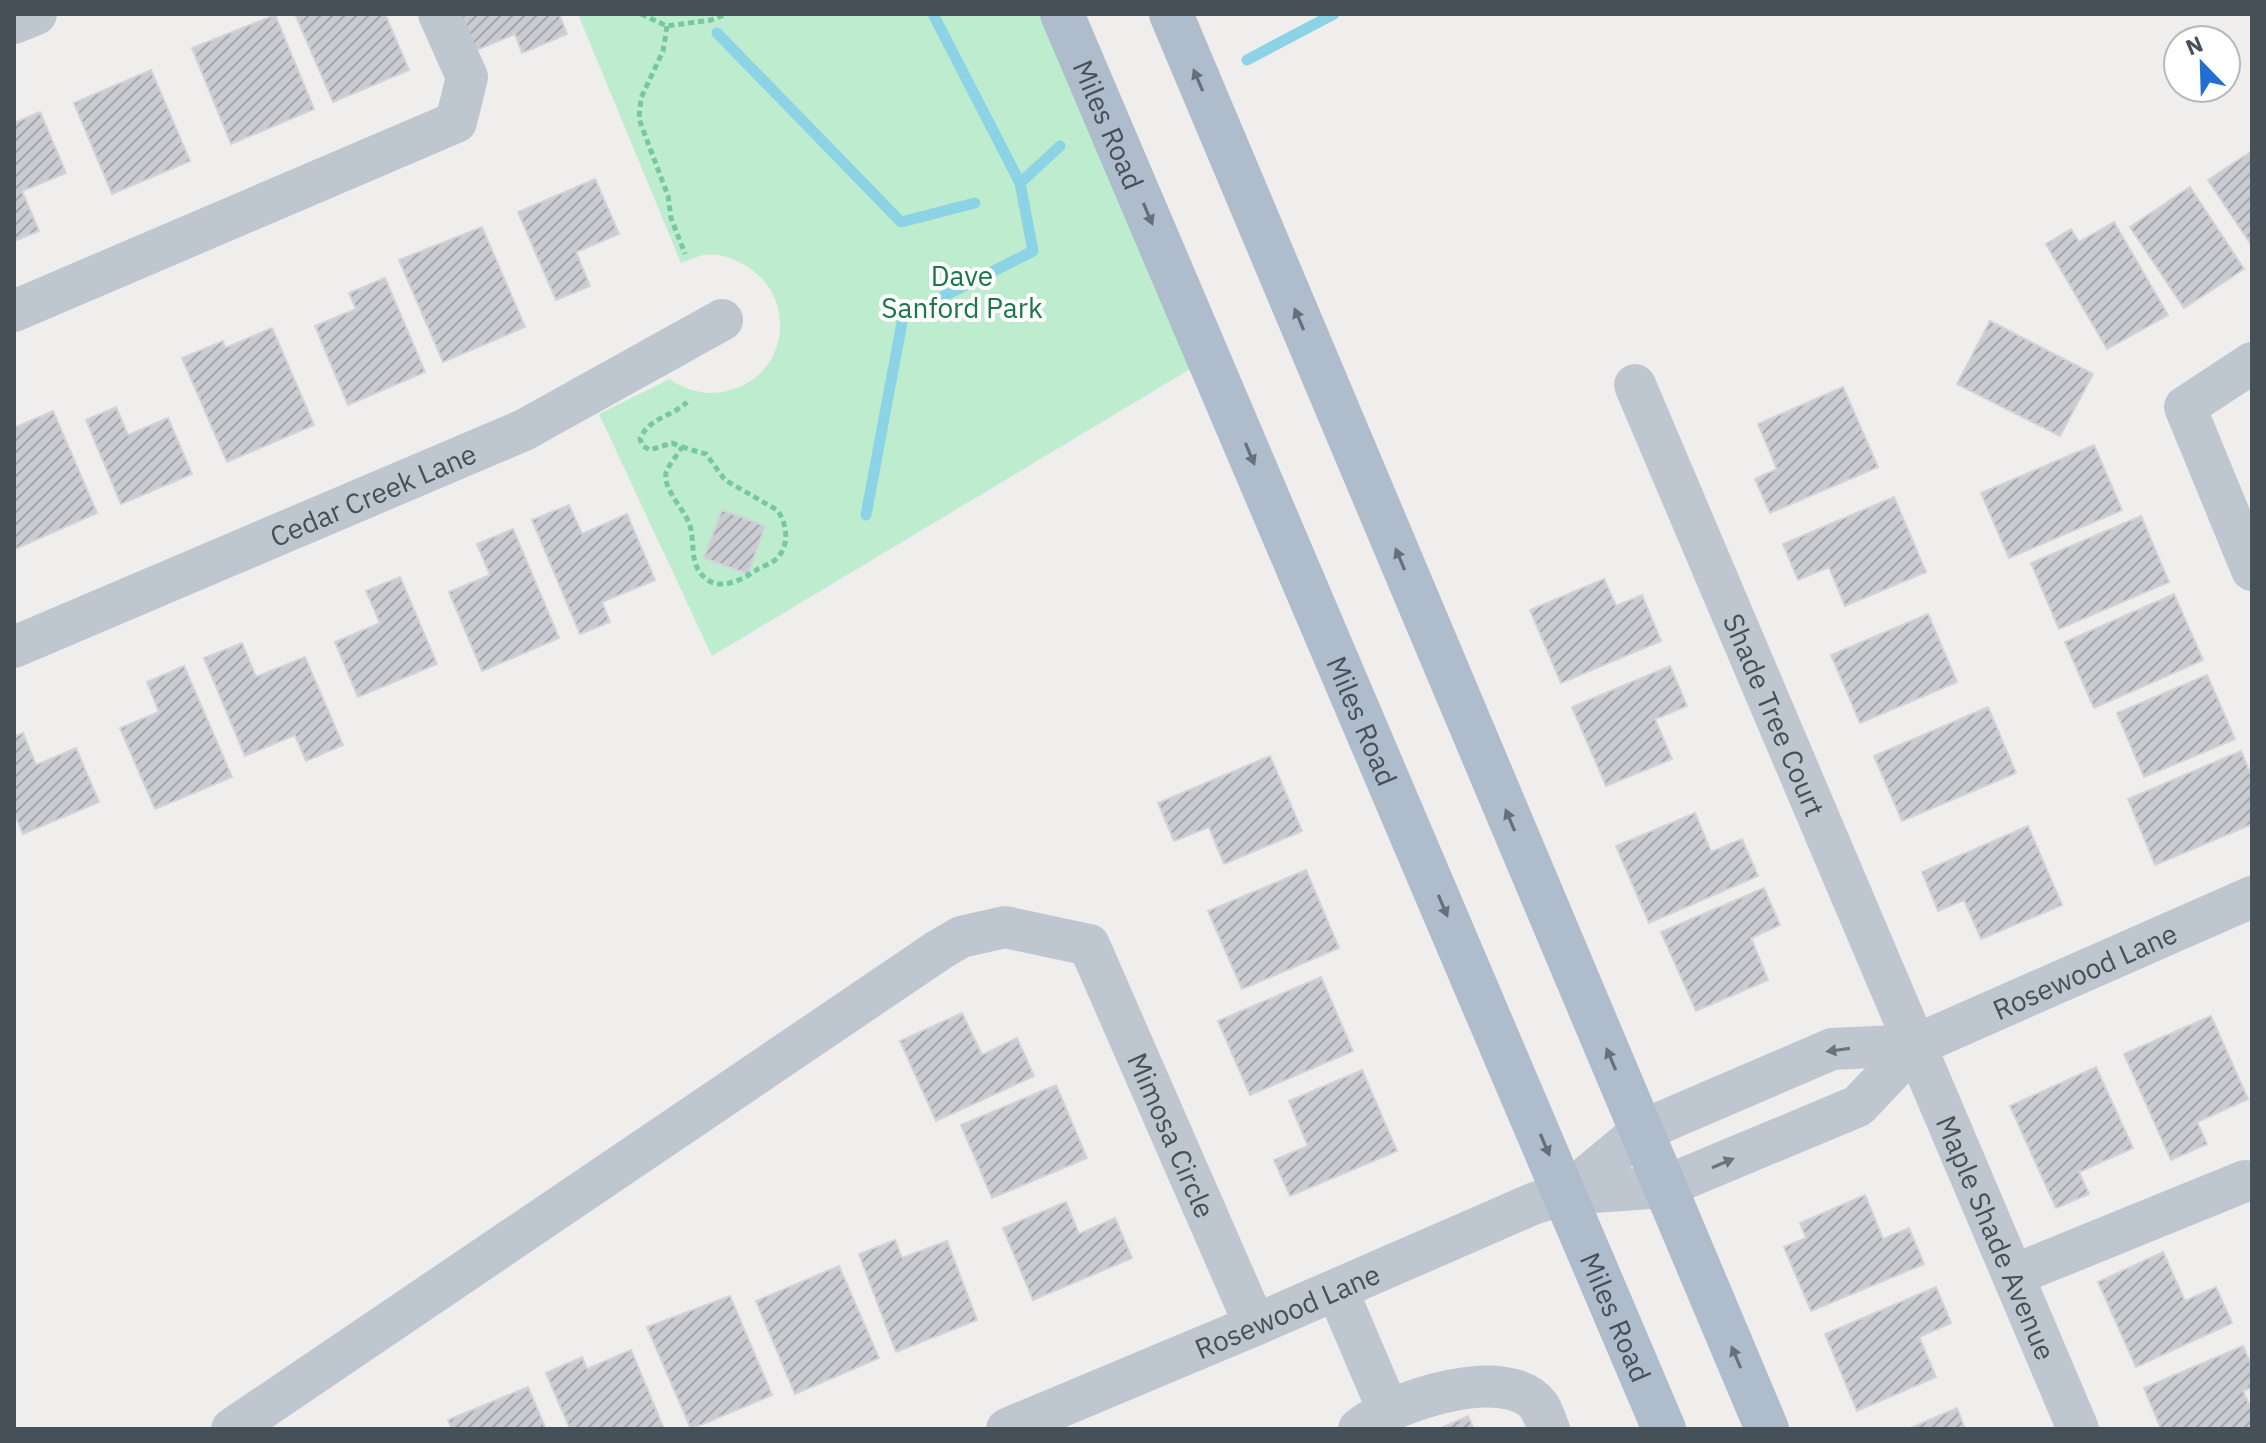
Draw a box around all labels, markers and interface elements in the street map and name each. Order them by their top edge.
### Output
north arrow [2162,24,2242,104]
text: N [2181,29,2207,62]
street label: Miles Road [1065,54,1153,195]
one-way arrow [1192,68,1205,91]
one-way arrow [1141,203,1154,226]
park label: Dave Sanford Park [881,257,1043,326]
one-way arrow [1292,307,1305,331]
street label: Cedar Creek Lane [264,434,482,555]
one-way arrow [1243,442,1256,465]
one-way arrow [1393,547,1406,571]
street label: Shade Tree Court [1715,608,1834,822]
street label: Miles Road [1319,650,1407,791]
one-way arrow [1504,808,1517,832]
one-way arrow [1436,894,1449,917]
street label: Rosewood Lane [1987,914,2183,1028]
one-way arrow [1826,1044,1851,1057]
street label: Mimosa Circle [1120,1047,1224,1223]
one-way arrow [1605,1047,1618,1071]
street label: Maple Shade Avenue [1928,1109,2065,1365]
one-way arrow [1538,1133,1551,1157]
one-way arrow [1711,1156,1735,1169]
street label: Miles Road [1572,1247,1660,1387]
street label: Rosewood Lane [1189,1254,1385,1367]
one-way arrow [1730,1345,1743,1369]

